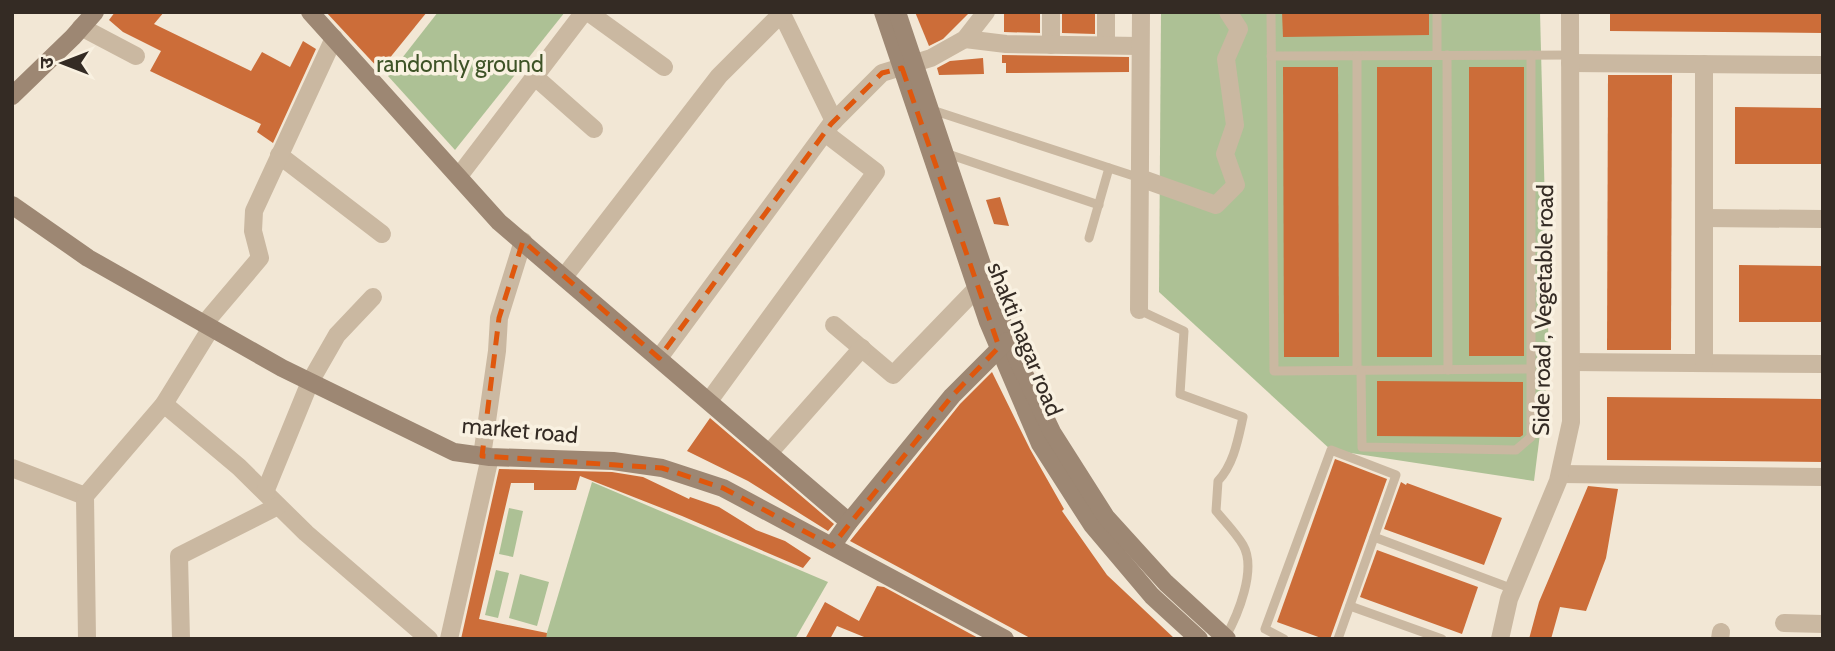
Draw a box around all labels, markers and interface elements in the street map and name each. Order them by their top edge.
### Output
north arrow [28,28,98,98]
park label: randomly ground [376,50,544,78]
text: उ [35,57,58,69]
street label: Side road , Vegetable road [1527,184,1559,436]
street label: shakti nagar road [981,258,1069,420]
street label: market road [461,411,579,449]

